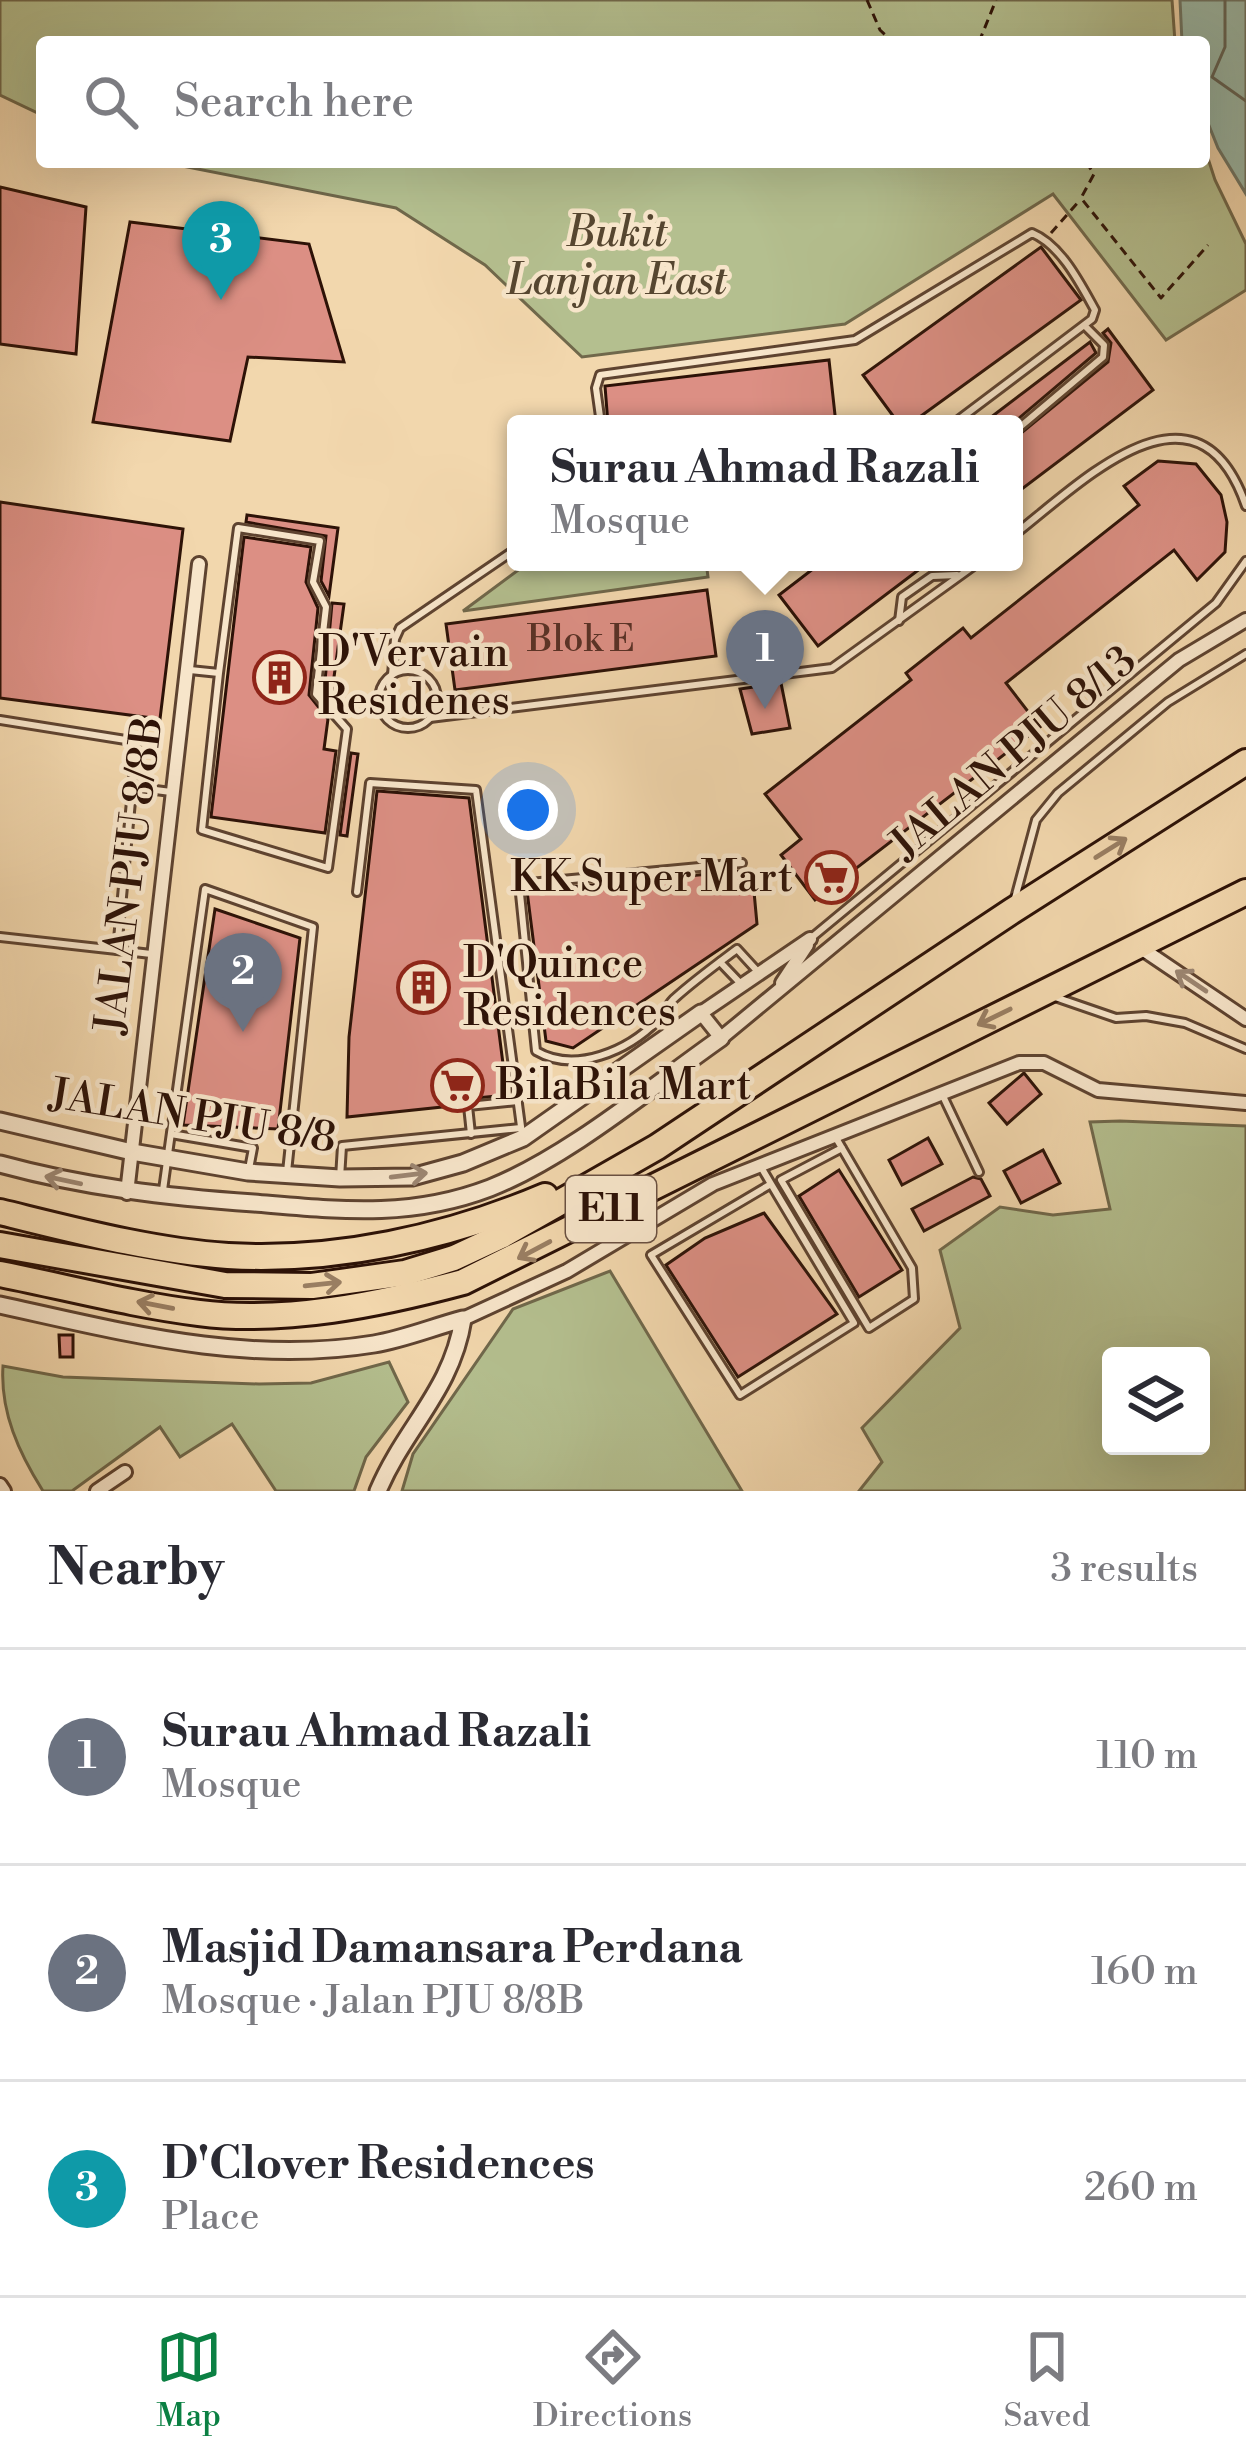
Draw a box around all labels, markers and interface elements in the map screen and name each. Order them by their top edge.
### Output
search box [36,36,1210,168]
icon: search [78,69,144,135]
text: Search here [174,74,414,131]
pin: 3 [182,201,260,300]
park label: Bukit Lanjan East [506,207,728,308]
popup [507,415,1023,571]
text: Surau Ahmad Razali [550,440,980,497]
text: Mosque [550,497,690,546]
pin: 1 [726,610,804,709]
house number: Blok E [526,618,635,663]
place label: D'Vervain Residenes [318,627,510,728]
street label: JALAN PJU 8/13 [879,635,1148,873]
building icon: D'Vervain Residenes [251,649,307,705]
street label: JALAN PJU 8/8B [84,714,176,1038]
your location [498,780,558,840]
one-way arrow [1093,836,1127,860]
supermarket icon: KK Super Mart [804,850,860,906]
place label: KK Super Mart [510,852,793,905]
pin: 2 [204,933,282,1032]
place label: D'Quince Residences [463,938,676,1039]
building icon: D'Quince Residences [396,960,452,1016]
one-way arrow [1174,969,1208,994]
one-way arrow [977,1006,1012,1029]
supermarket icon: BilaBila Mart [429,1058,485,1114]
place label: BilaBila Mart [495,1060,751,1113]
street label: JALAN PJU 8/8 [44,1068,340,1166]
one-way arrow [389,1163,428,1185]
one-way arrow [45,1168,84,1190]
road number: E11 [566,1176,656,1242]
one-way arrow [516,1239,552,1262]
one-way arrow [303,1272,342,1294]
one-way arrow [136,1292,175,1315]
map controls [1102,1347,1210,1455]
button: layers [1102,1347,1210,1455]
text: Nearby [48,1537,224,1601]
text: 3 results [1050,1545,1198,1594]
text: Surau Ahmad Razali [162,1704,591,1761]
text: 1 [78,1732,96,1781]
text: 110 m [1096,1732,1198,1781]
text: Mosque [162,1761,302,1810]
text: Masjid Damansara Perdana [162,1920,743,1977]
text: 2 [75,1948,99,1997]
text: 160 m [1091,1948,1198,1997]
text: Mosque · Jalan PJU 8/8B [162,1977,585,2026]
text: D'Clover Residences [162,2136,595,2193]
text: 3 [75,2164,99,2213]
text: 260 m [1084,2164,1198,2213]
text: Place [162,2193,259,2242]
tab: Map [156,2324,222,2437]
tab: Directions [533,2324,692,2437]
tab: Saved [1004,2324,1090,2437]

